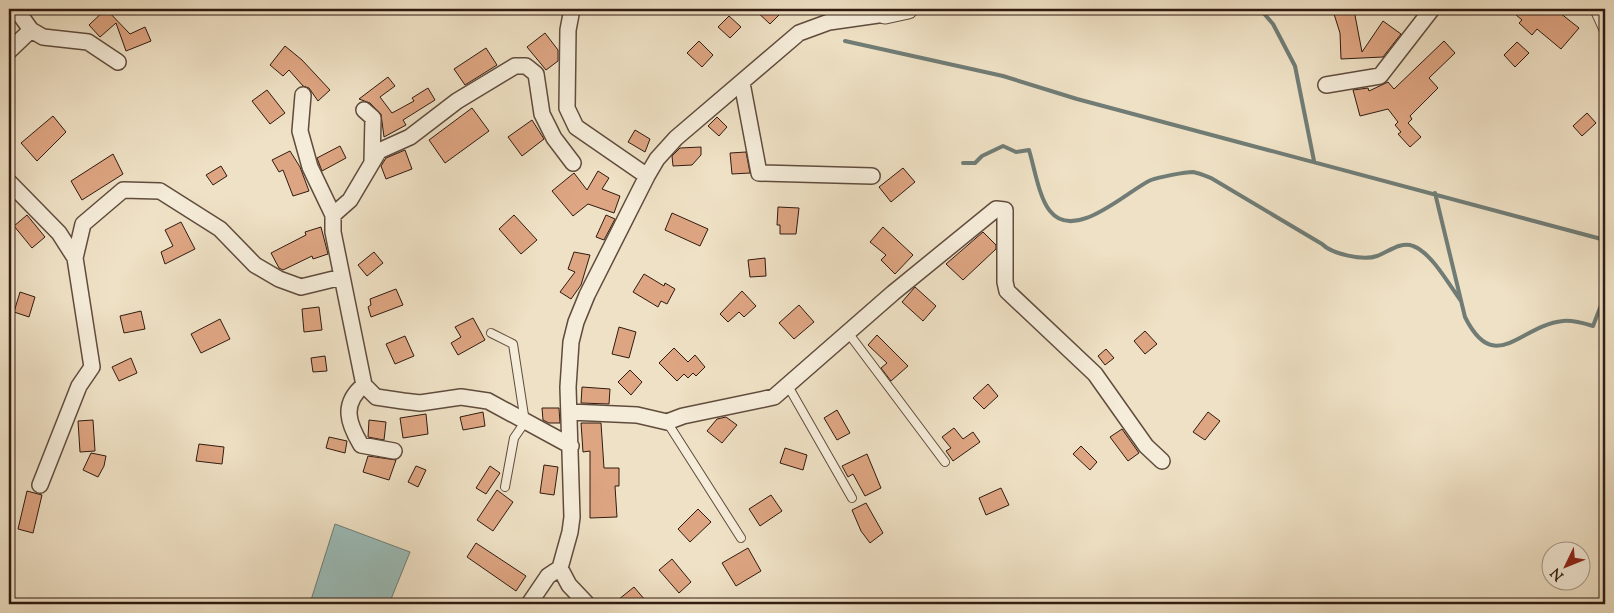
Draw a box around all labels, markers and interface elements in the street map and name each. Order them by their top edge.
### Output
north arrow [1542,540,1592,590]
text: N [1547,563,1569,584]

